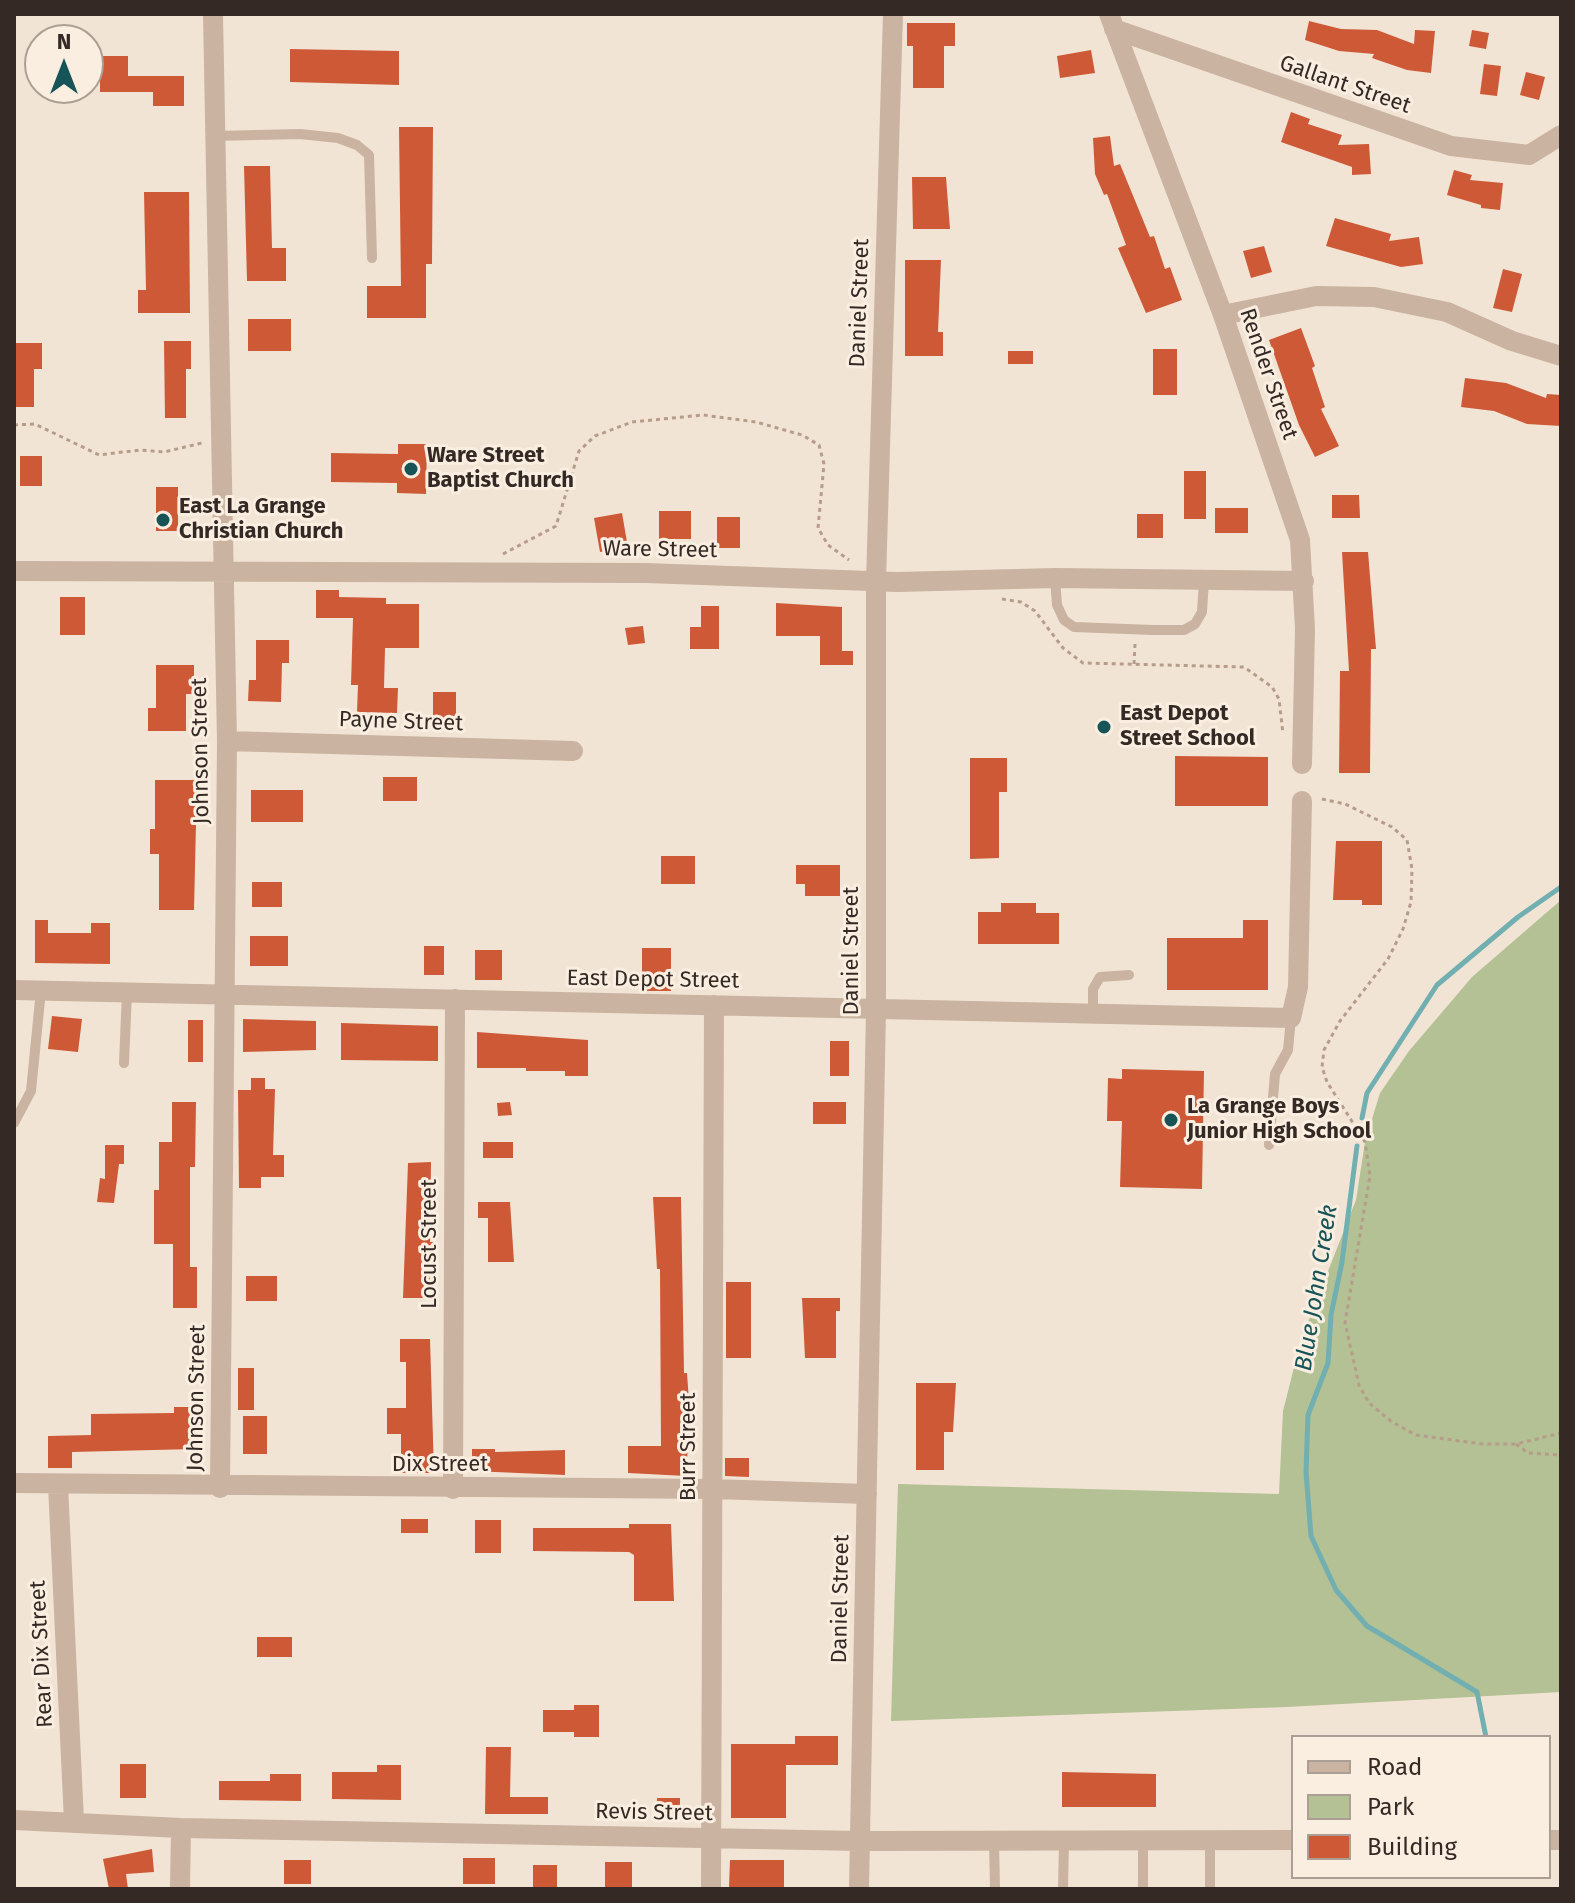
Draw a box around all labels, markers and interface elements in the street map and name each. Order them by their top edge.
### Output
north arrow [24,24,104,104]
text: N [57,28,71,55]
street label: Gallant Street [1276,50,1414,120]
street label: Daniel Street [845,238,875,368]
street label: Render Street [1233,305,1303,443]
place label: Ware Street Baptist Church [427,443,574,494]
marker: Ware Street Baptist Church [402,460,420,478]
place label: East La Grange Christian Church [179,494,344,546]
marker: East La Grange Christian Church [154,511,172,529]
street label: Ware Street [602,536,718,564]
street label: Johnson Street [187,677,215,825]
place label: East Depot Street School [1120,701,1255,752]
street label: Payne Street [338,707,464,737]
marker: East Depot Street School [1095,718,1113,736]
street label: Daniel Street [839,887,865,1015]
street label: East Depot Street [566,965,740,995]
place label: La Grange Boys Junior High School [1187,1094,1371,1146]
marker: La Grange Boys Junior High School [1162,1111,1180,1129]
street label: Locust Street [417,1179,443,1309]
water label: Blue John Creek [1290,1203,1344,1373]
street label: Johnson Street [183,1324,211,1472]
street label: Burr Street [676,1393,702,1501]
street label: Dix Street [392,1452,488,1478]
street label: Daniel Street [827,1534,855,1664]
street label: Rear Dix Street [25,1580,59,1728]
legend [1291,1735,1551,1879]
text: Road [1367,1753,1422,1781]
text: Park [1367,1793,1414,1821]
street label: Revis Street [595,1799,713,1827]
text: Building [1367,1833,1457,1861]

